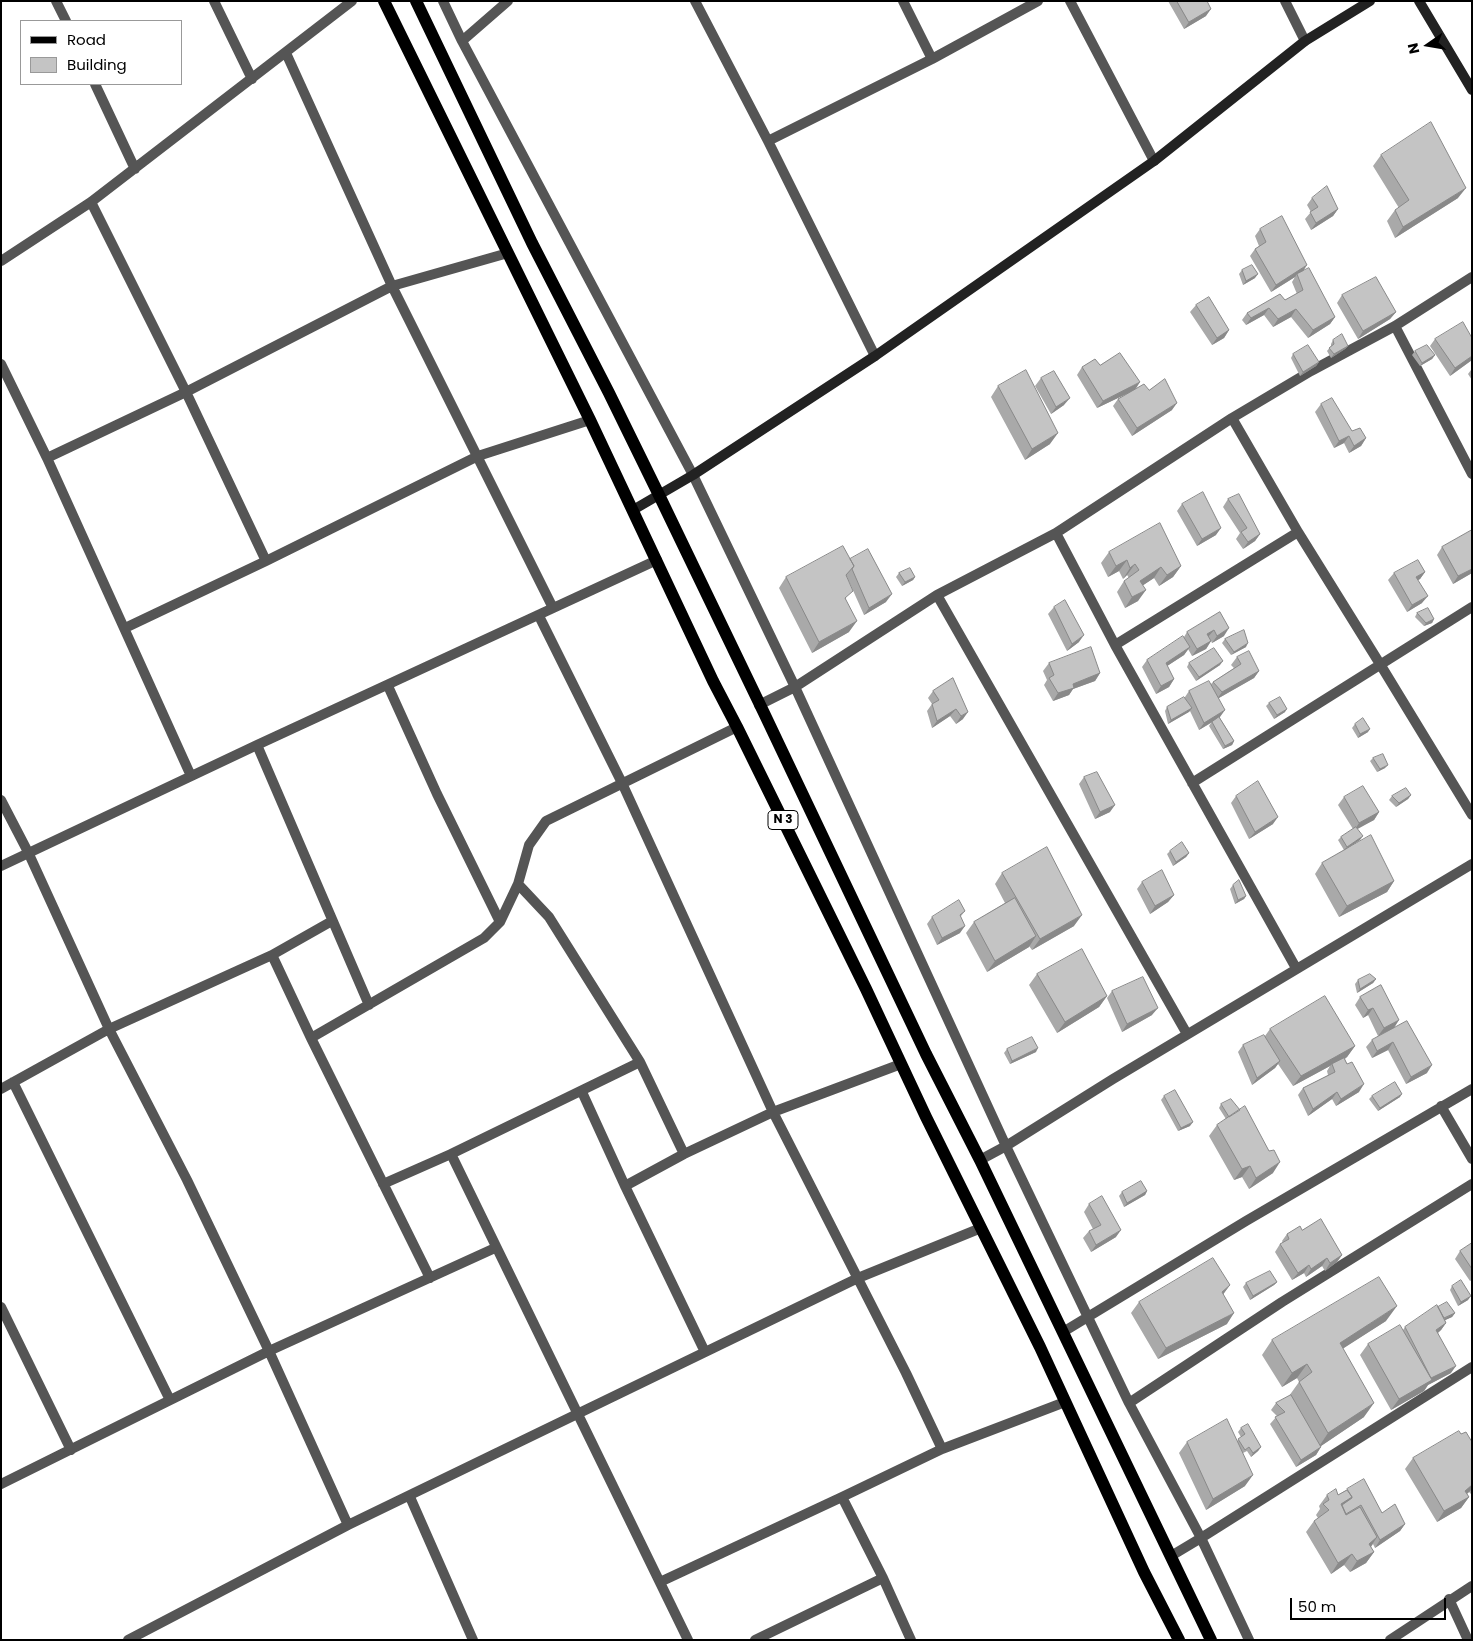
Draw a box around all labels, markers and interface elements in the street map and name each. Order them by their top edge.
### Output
legend [20,20,182,85]
north arrow [1403,20,1453,70]
text: Road [67,29,106,50]
text: N [1402,41,1424,56]
text: Building [67,54,127,75]
road number: N 3 [768,810,798,830]
scale bar [1293,1588,1449,1620]
text: 50 m [1298,1596,1336,1617]

